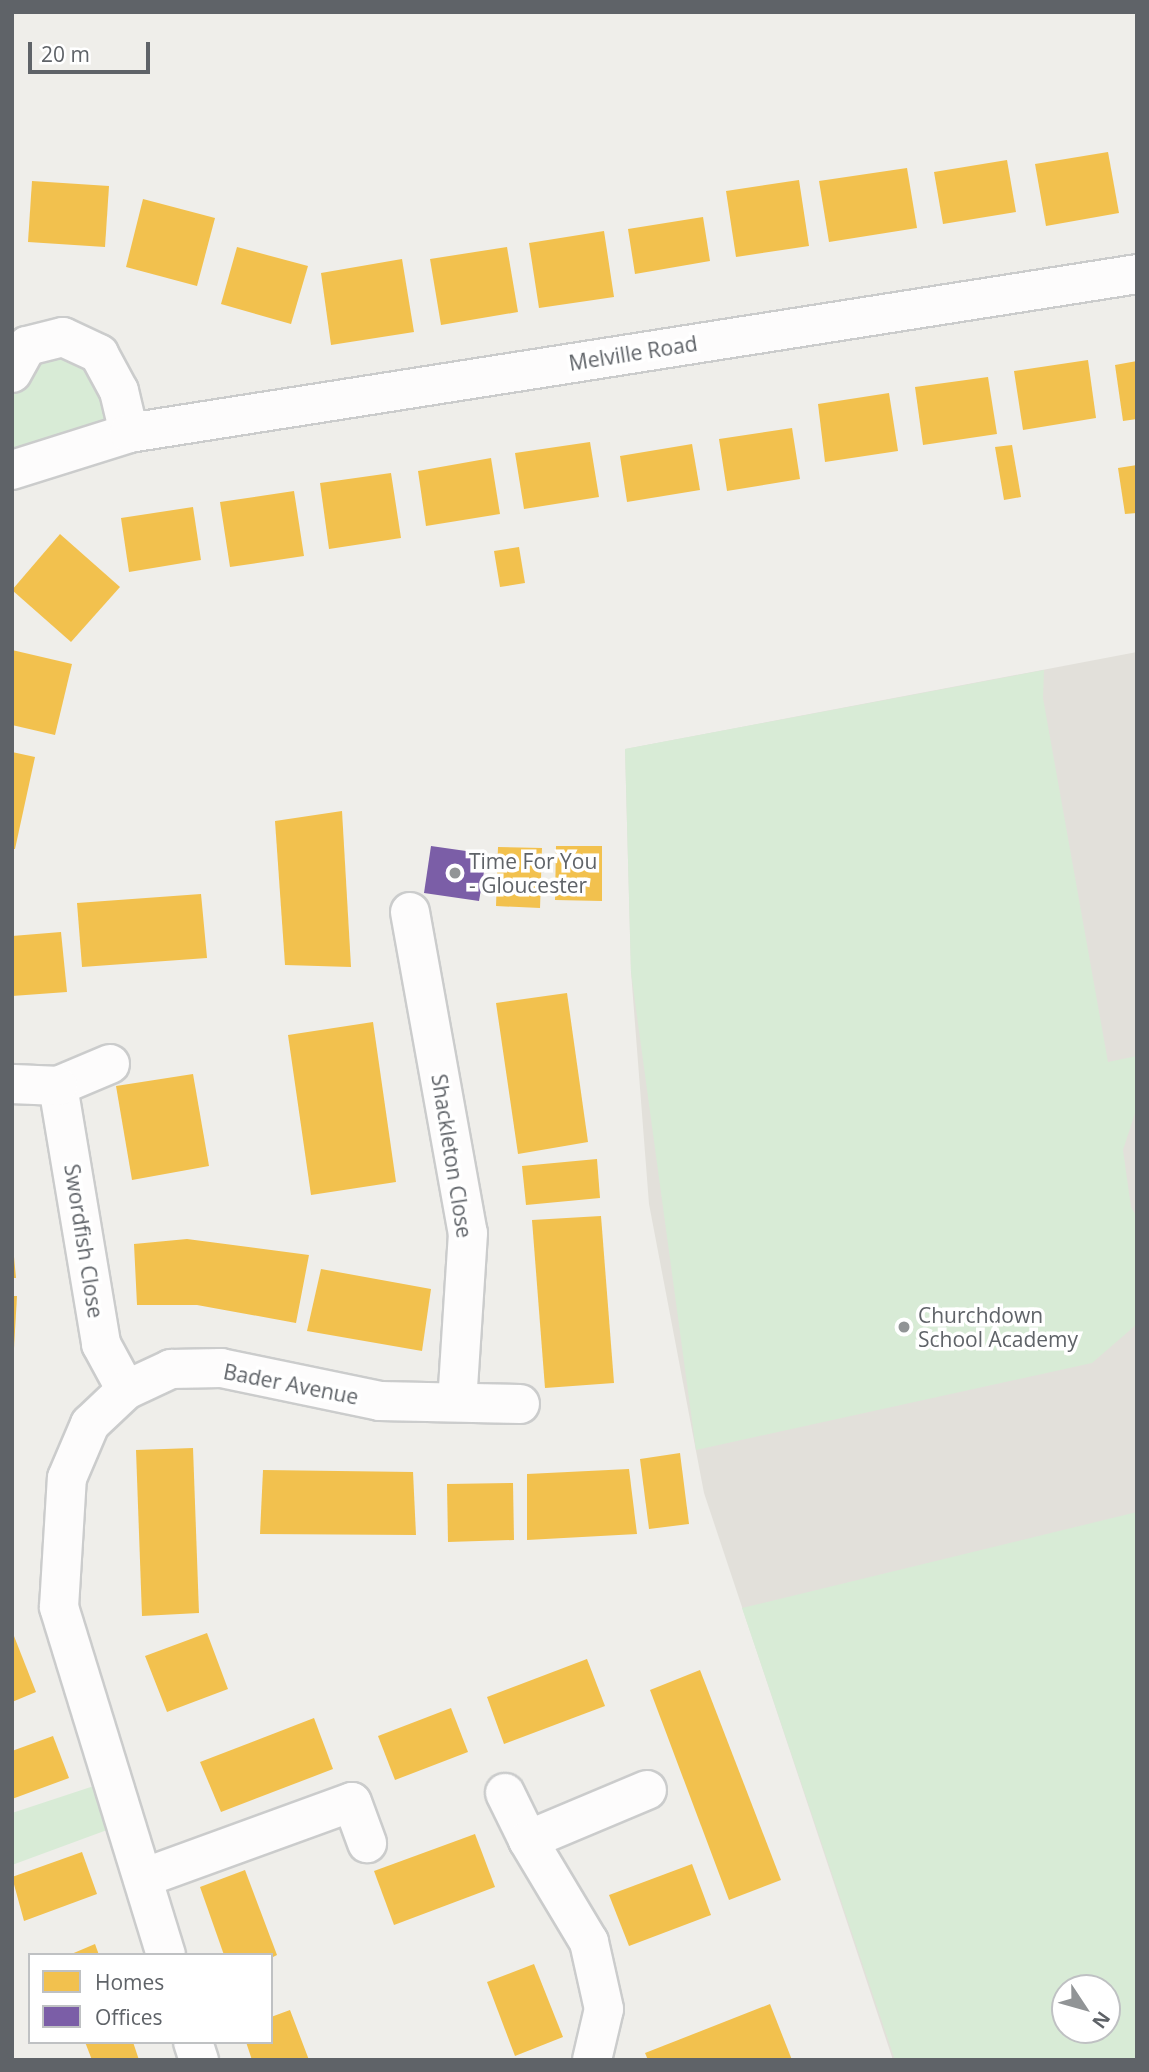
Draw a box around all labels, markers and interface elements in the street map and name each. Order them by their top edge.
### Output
scale bar [32,28,154,72]
text: 20 m [41,40,90,68]
street label: Melville Road [567,330,699,376]
place label: Time For You - Gloucester [469,848,597,898]
marker: Time For You - Gloucester [447,865,463,881]
street label: Shackleton Close [427,1072,477,1240]
street label: Swordfish Close [59,1162,109,1320]
place label: Churchdown School Academy [918,1302,1078,1352]
marker: Churchdown School Academy [896,1319,912,1335]
street label: Bader Avenue [221,1359,361,1409]
legend [28,1953,273,2044]
text: Homes [95,1968,164,1996]
north arrow [1051,1974,1121,2044]
text: Offices [95,2003,163,2031]
text: N [1086,2006,1116,2034]

